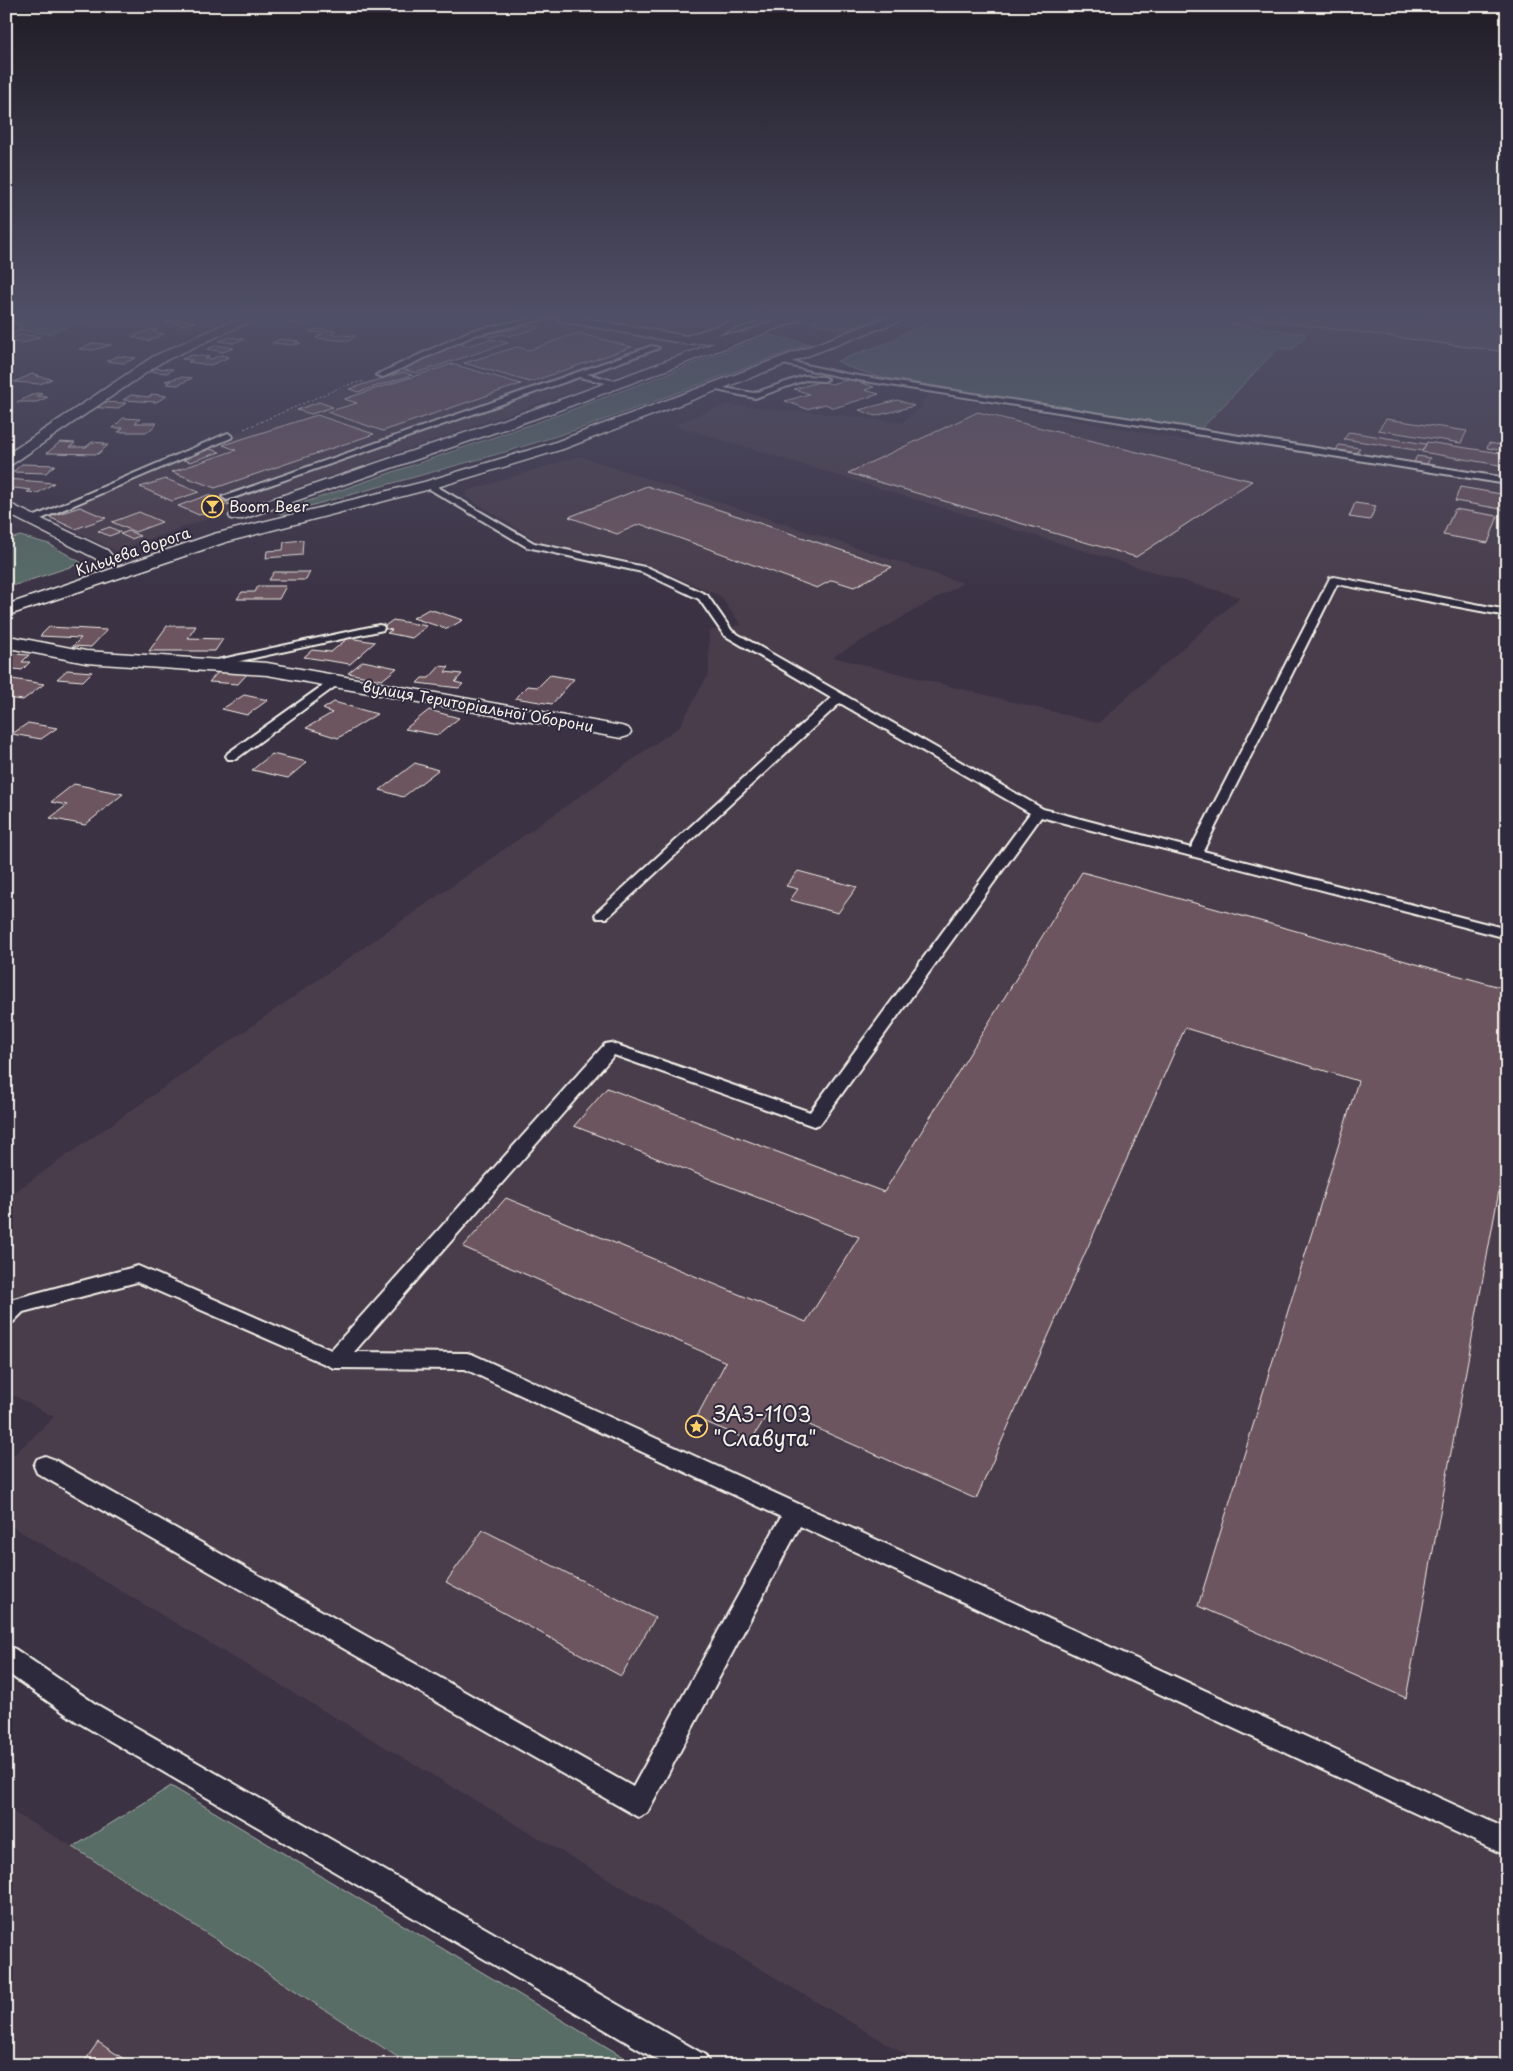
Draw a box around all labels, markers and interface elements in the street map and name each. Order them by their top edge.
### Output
place label: Boom Beer [229,494,308,517]
bar icon: Boom Beer [201,495,225,519]
street label: Кільцева дорога [72,520,194,581]
street label: вулиця Територіальної Оборони [361,674,596,737]
place label: ЗАЗ-1103 "Славута" [713,1397,817,1453]
place icon: ЗАЗ-1103 "Славута" [685,1415,709,1439]

